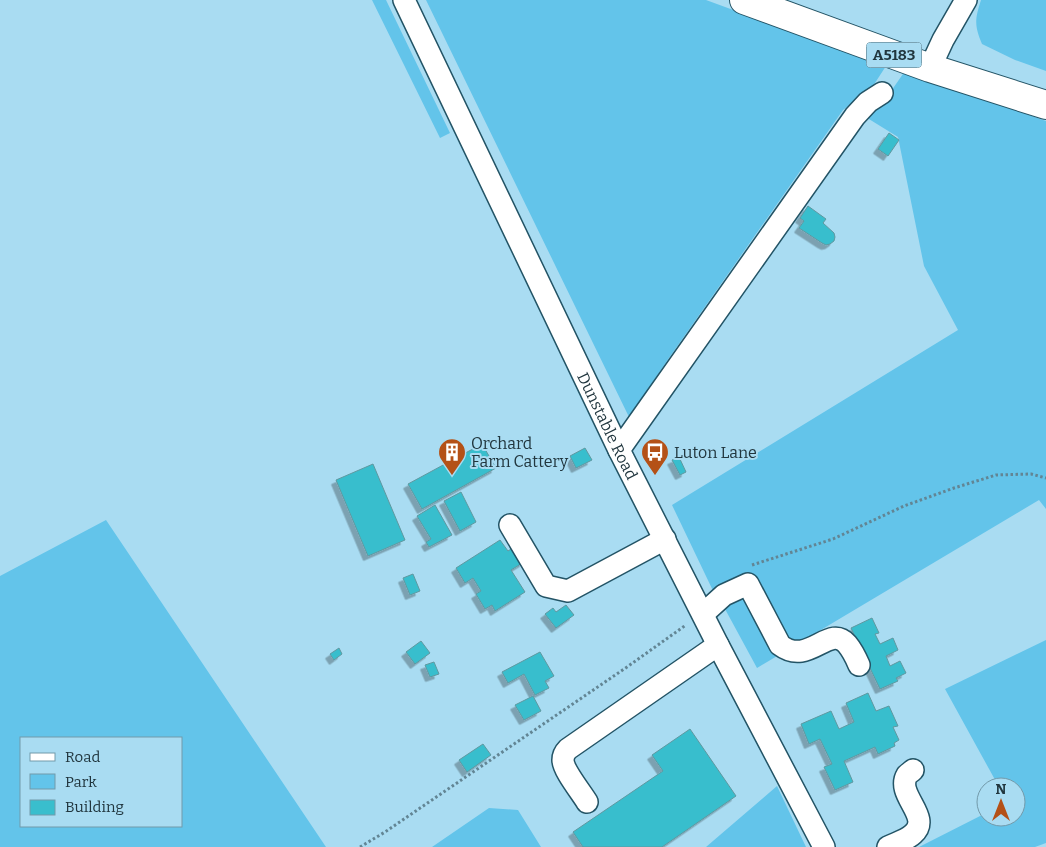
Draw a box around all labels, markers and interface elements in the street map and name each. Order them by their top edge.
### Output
road number: A5183 [866,42,922,68]
street label: Dunstable Road [573,369,642,483]
place label: Orchard Farm Cattery [471,434,569,471]
building icon: Orchard Farm Cattery [437,437,467,476]
bus stop icon: Luton Lane [640,437,670,476]
place label: Luton Lane [674,443,757,462]
legend [20,737,182,827]
text: Road [65,748,100,766]
text: Park [65,773,97,791]
north arrow [976,777,1026,827]
text: N [996,781,1007,798]
text: Building [65,798,124,816]

